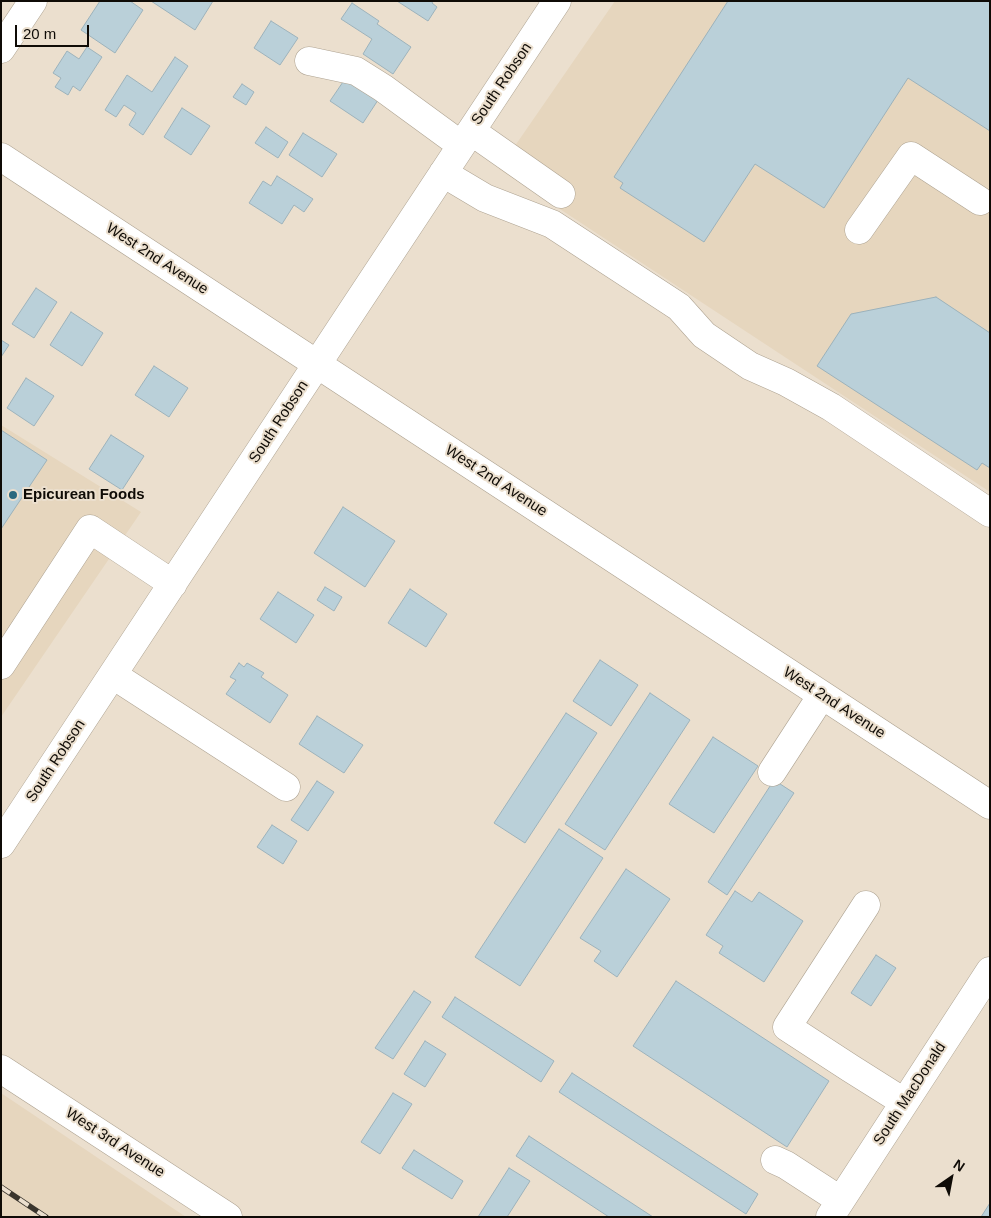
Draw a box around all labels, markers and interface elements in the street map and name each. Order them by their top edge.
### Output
scale bar [18,15,91,47]
text: 20 m [23,25,56,42]
street label: South Robson [468,40,536,128]
street label: West 2nd Avenue [103,219,211,299]
street label: South Robson [246,377,312,467]
street label: West 2nd Avenue [442,441,550,521]
place label: Epicurean Foods [23,486,145,504]
marker: Epicurean Foods [7,489,19,501]
street label: West 2nd Avenue [780,663,888,743]
street label: South Robson [23,716,89,806]
street label: South MacDonald [870,1039,950,1149]
street label: West 3rd Avenue [62,1104,168,1182]
north arrow [926,1153,976,1203]
text: N [951,1156,968,1175]

